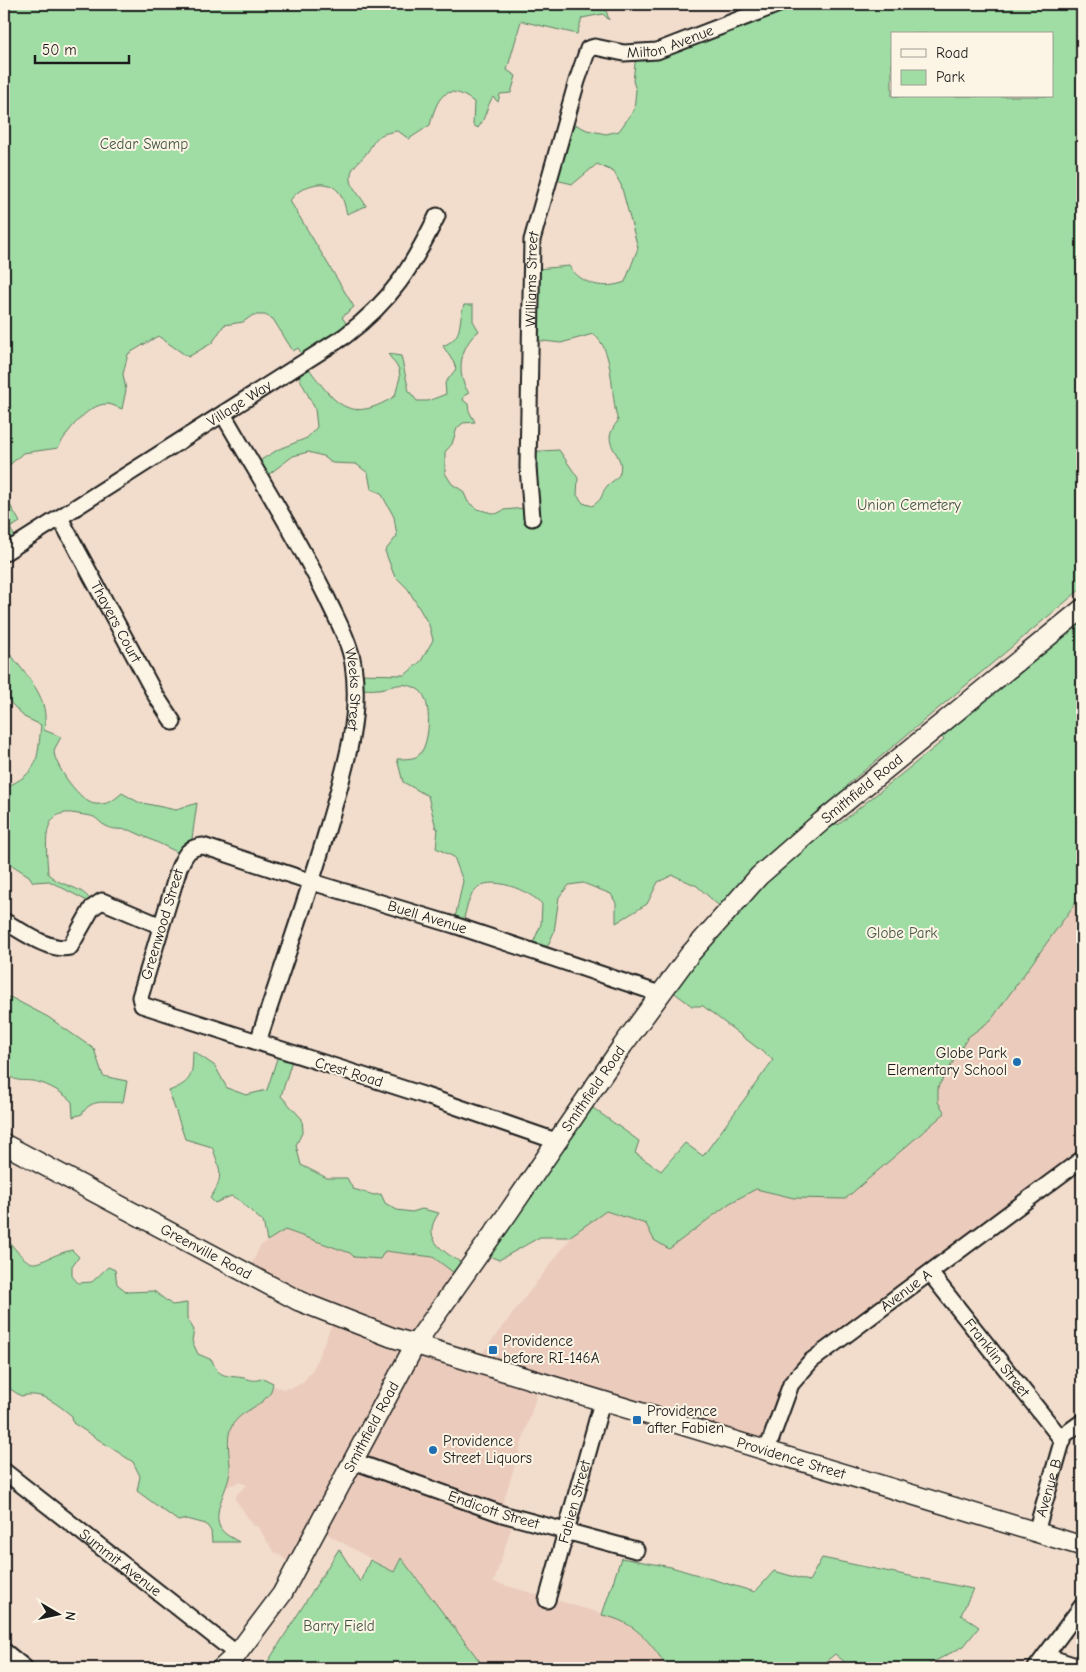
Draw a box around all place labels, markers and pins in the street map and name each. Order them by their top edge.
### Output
place label: Globe Park Elementary School [887,1044,1008,1079]
marker: Globe Park Elementary School [1011,1056,1023,1068]
place label: Providence before RI-146A [503,1332,600,1367]
marker: Providence before RI-146A [487,1344,499,1356]
place label: Providence after Fabien [647,1402,724,1437]
marker: Providence after Fabien [631,1414,643,1426]
place label: Providence Street Liquors [443,1432,532,1467]
marker: Providence Street Liquors [427,1444,439,1456]

